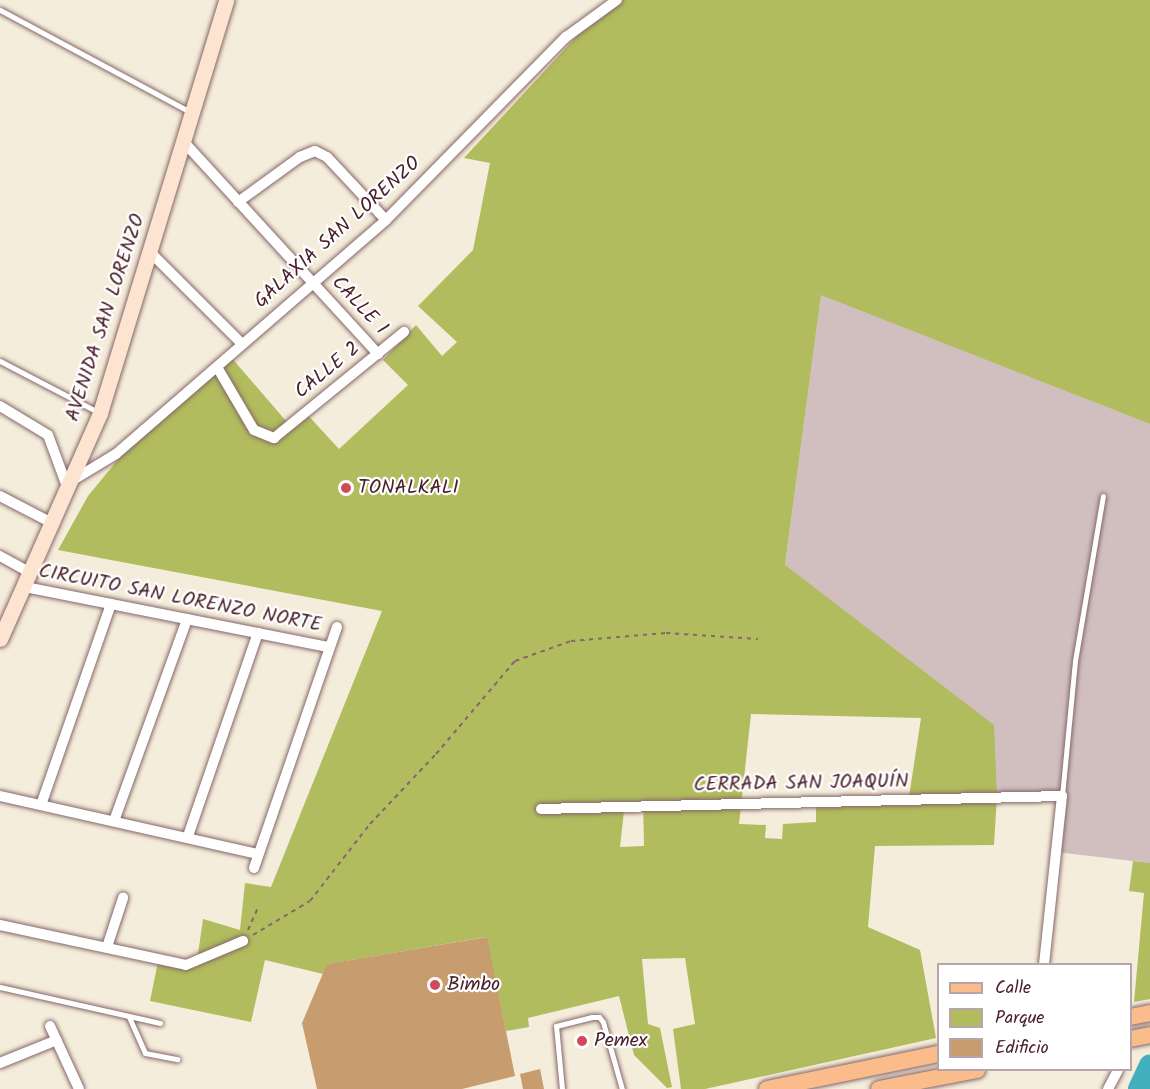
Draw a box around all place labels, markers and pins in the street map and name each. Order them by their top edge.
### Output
place label: TONALKALI [358,476,459,500]
marker: TONALKALI [339,481,353,495]
place label: Bimbo [447,973,500,997]
marker: Bimbo [428,978,442,992]
place label: Pemex [594,1029,647,1053]
marker: Pemex [575,1034,589,1048]

